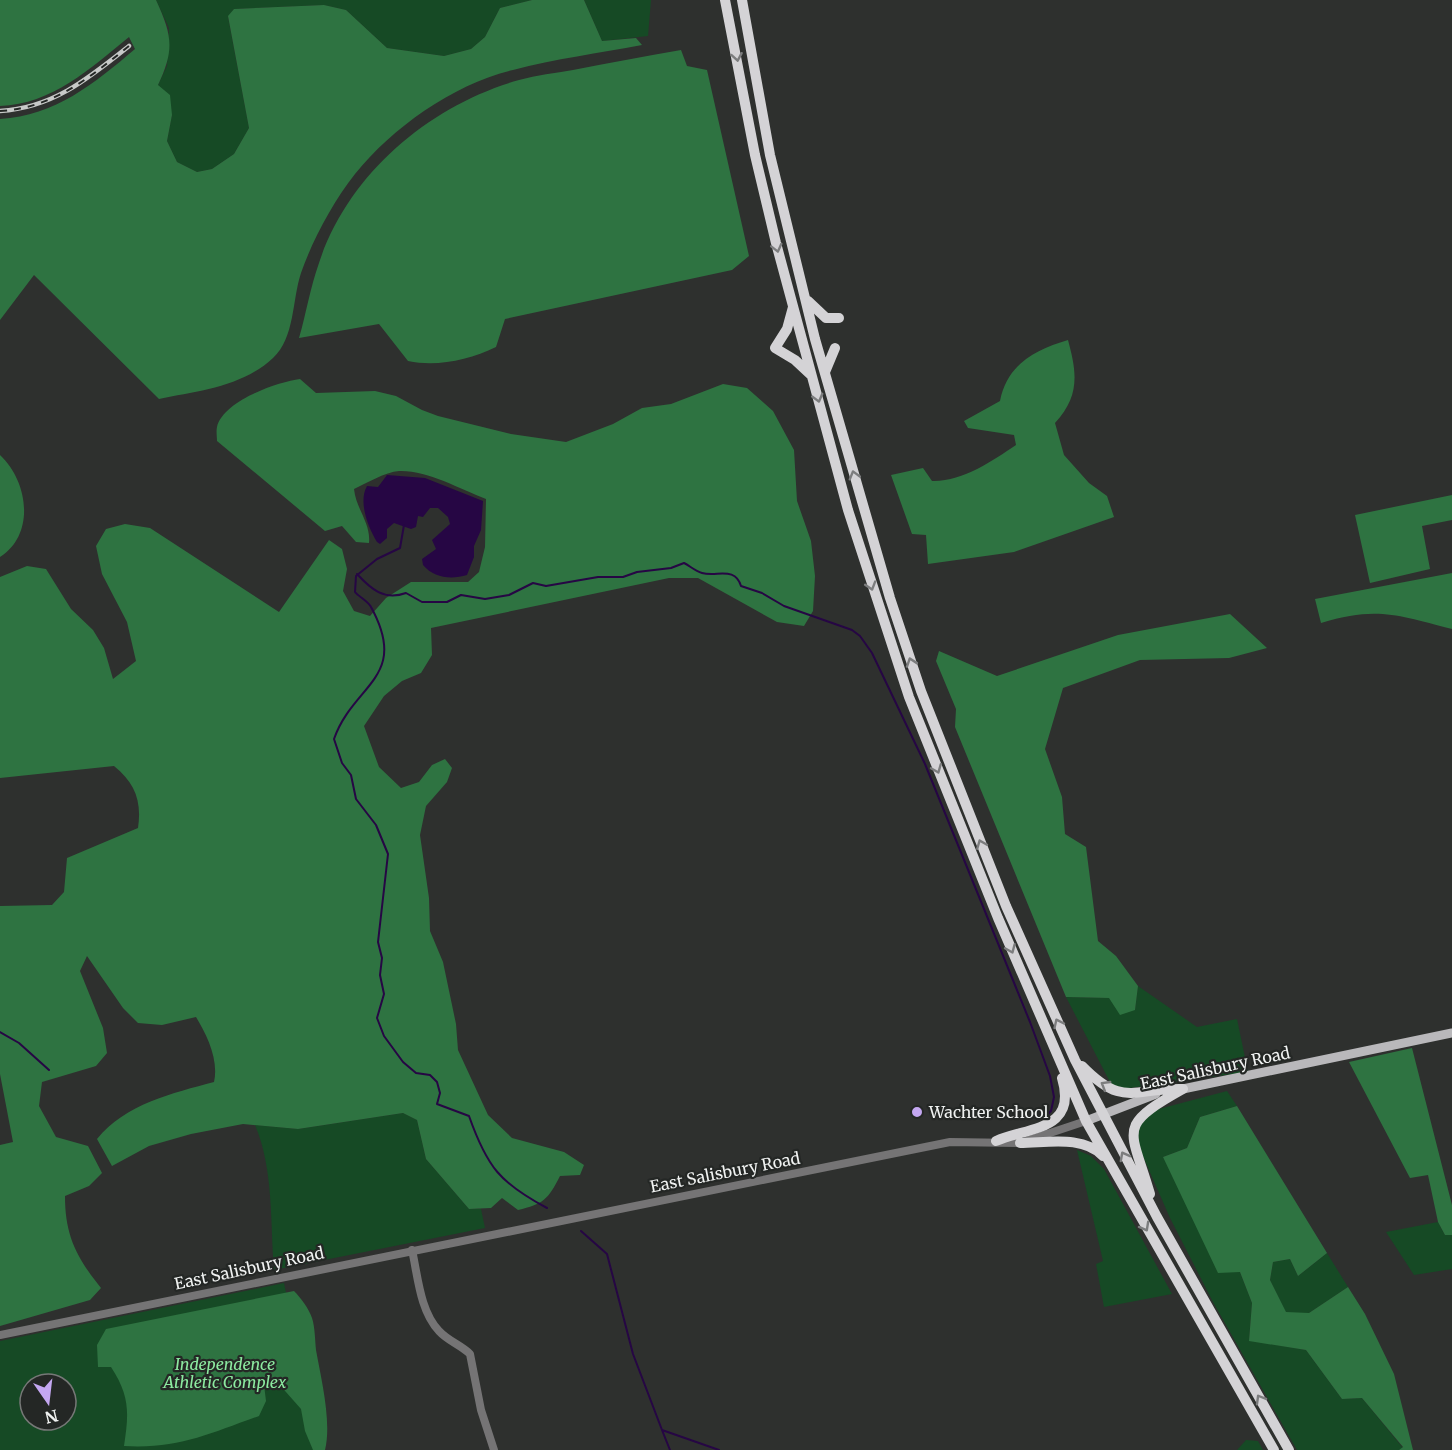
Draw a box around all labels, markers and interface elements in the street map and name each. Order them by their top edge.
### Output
one-way arrow [730,52,743,62]
one-way arrow [770,243,783,253]
one-way arrow [810,393,823,403]
one-way arrow [849,470,861,481]
one-way arrow [864,580,876,591]
one-way arrow [906,657,918,668]
one-way arrow [930,763,942,774]
one-way arrow [976,839,988,850]
one-way arrow [1004,943,1016,954]
one-way arrow [1053,1018,1065,1029]
street label: East Salisbury Road [1138,1042,1292,1094]
one-way arrow [1101,1082,1112,1093]
place label: Wachter School [928,1102,1048,1122]
marker: Wachter School [910,1105,924,1119]
street label: East Salisbury Road [648,1148,802,1196]
one-way arrow [1120,1151,1131,1162]
one-way arrow [1138,1221,1149,1231]
street label: East Salisbury Road [172,1242,326,1294]
park label: Independence Athletic Complex [162,1354,287,1392]
north arrow [18,1372,78,1432]
one-way arrow [1256,1395,1267,1405]
text: N [43,1405,60,1428]

